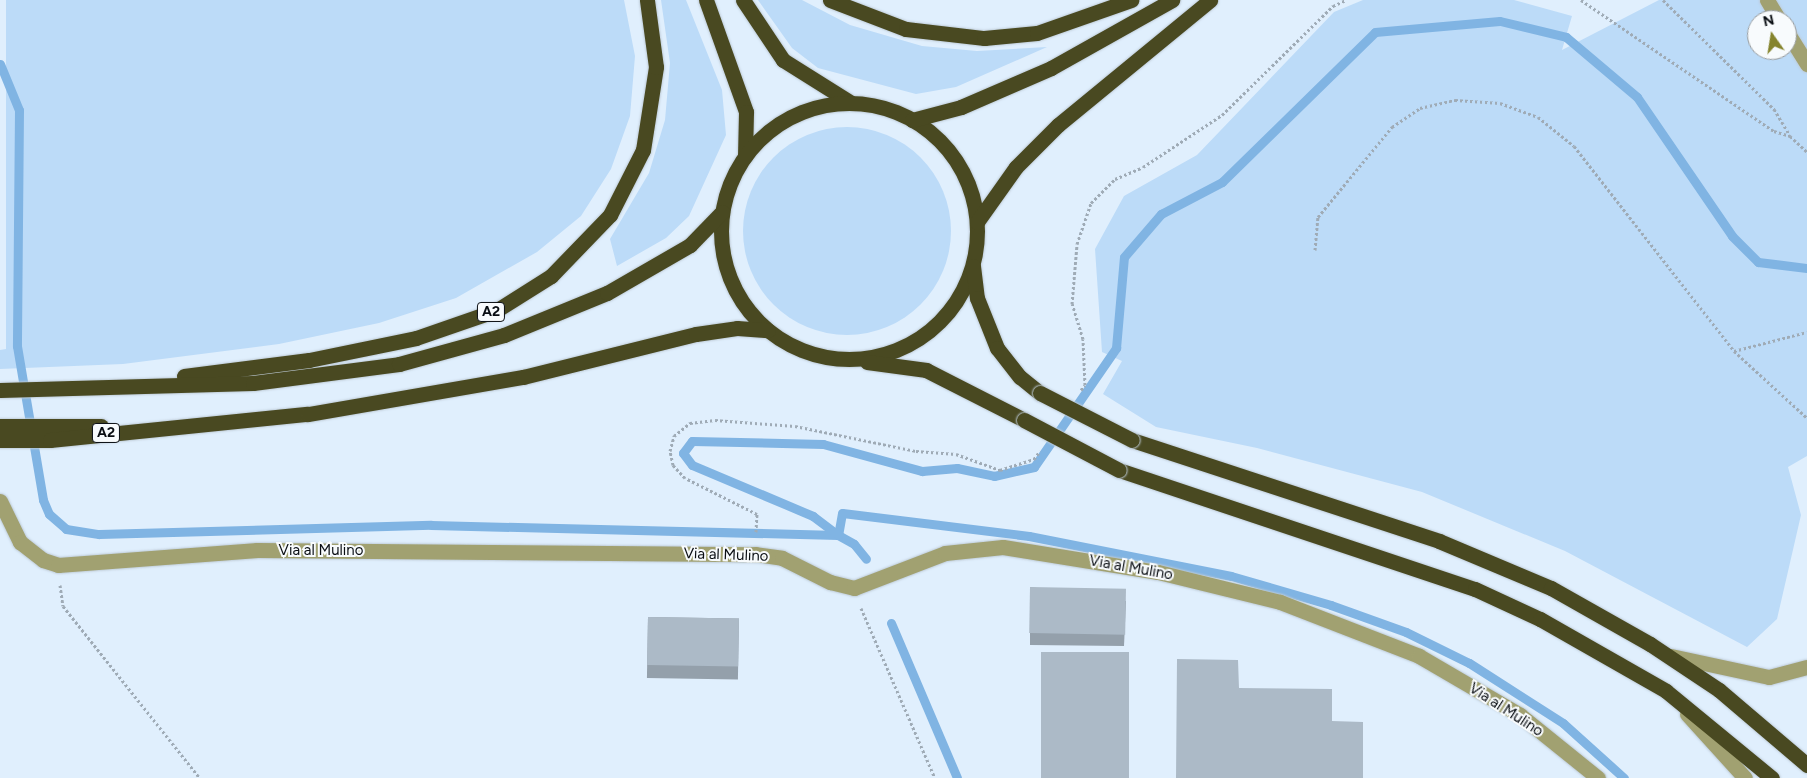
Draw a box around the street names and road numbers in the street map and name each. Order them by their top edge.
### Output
road number: A2 [476,300,506,324]
road number: A2 [91,422,121,444]
street label: Via al Mulino [279,542,363,560]
street label: Via al Mulino [683,545,769,565]
street label: Via al Mulino [1088,552,1174,584]
street label: Via al Mulino [1466,679,1546,741]

